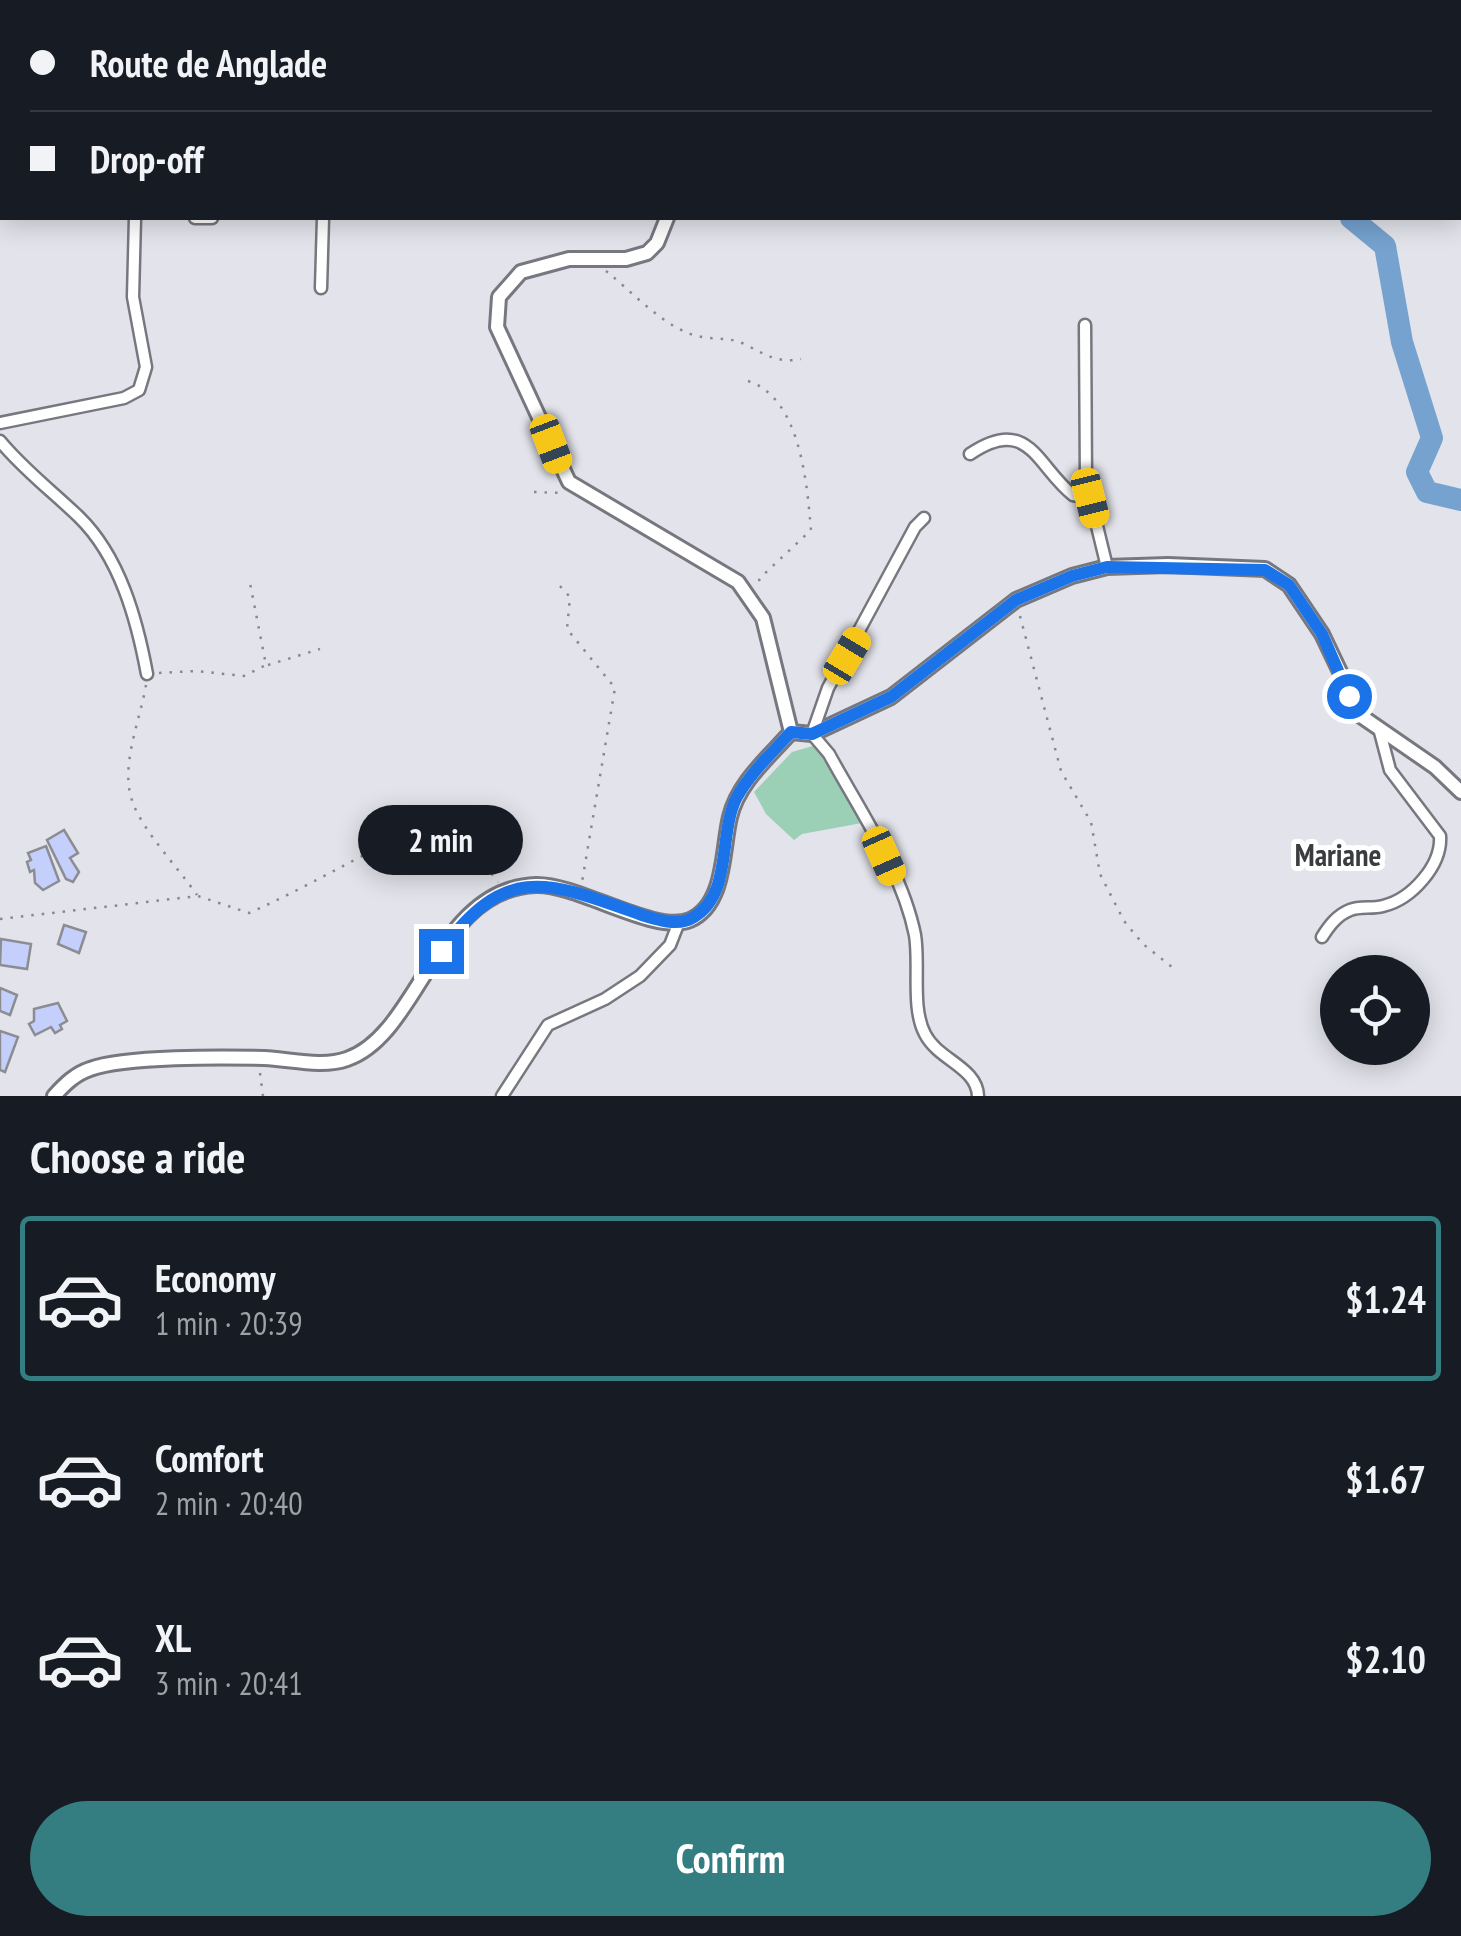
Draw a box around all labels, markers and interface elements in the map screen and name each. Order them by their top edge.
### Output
text: Route de Anglade [90,38,327,87]
text: Drop-off [90,134,204,183]
car [526,411,576,477]
car [1068,465,1112,531]
car [819,623,875,689]
route start [1327,674,1372,719]
callout: 2 min [358,806,524,876]
text: 2 min [408,819,473,861]
car [858,822,910,890]
district label: Mariane [1295,835,1381,874]
route end [419,929,464,974]
map controls [1320,955,1430,1065]
button: locate [1320,955,1430,1065]
text: Choose a ride [30,1127,245,1185]
text: Economy [155,1253,275,1302]
icon: car [35,1254,125,1344]
text: $1.24 [1345,1274,1426,1323]
text: 1 min · 20:39 [155,1302,303,1344]
text: Comfort [155,1433,264,1482]
icon: car [35,1434,125,1524]
text: $1.67 [1345,1454,1426,1503]
text: 2 min · 20:40 [155,1482,303,1524]
text: XL [155,1613,191,1662]
icon: car [35,1614,125,1704]
text: $2.10 [1345,1634,1426,1683]
text: 3 min · 20:41 [155,1662,303,1704]
button: Confirm [30,1801,1431,1916]

